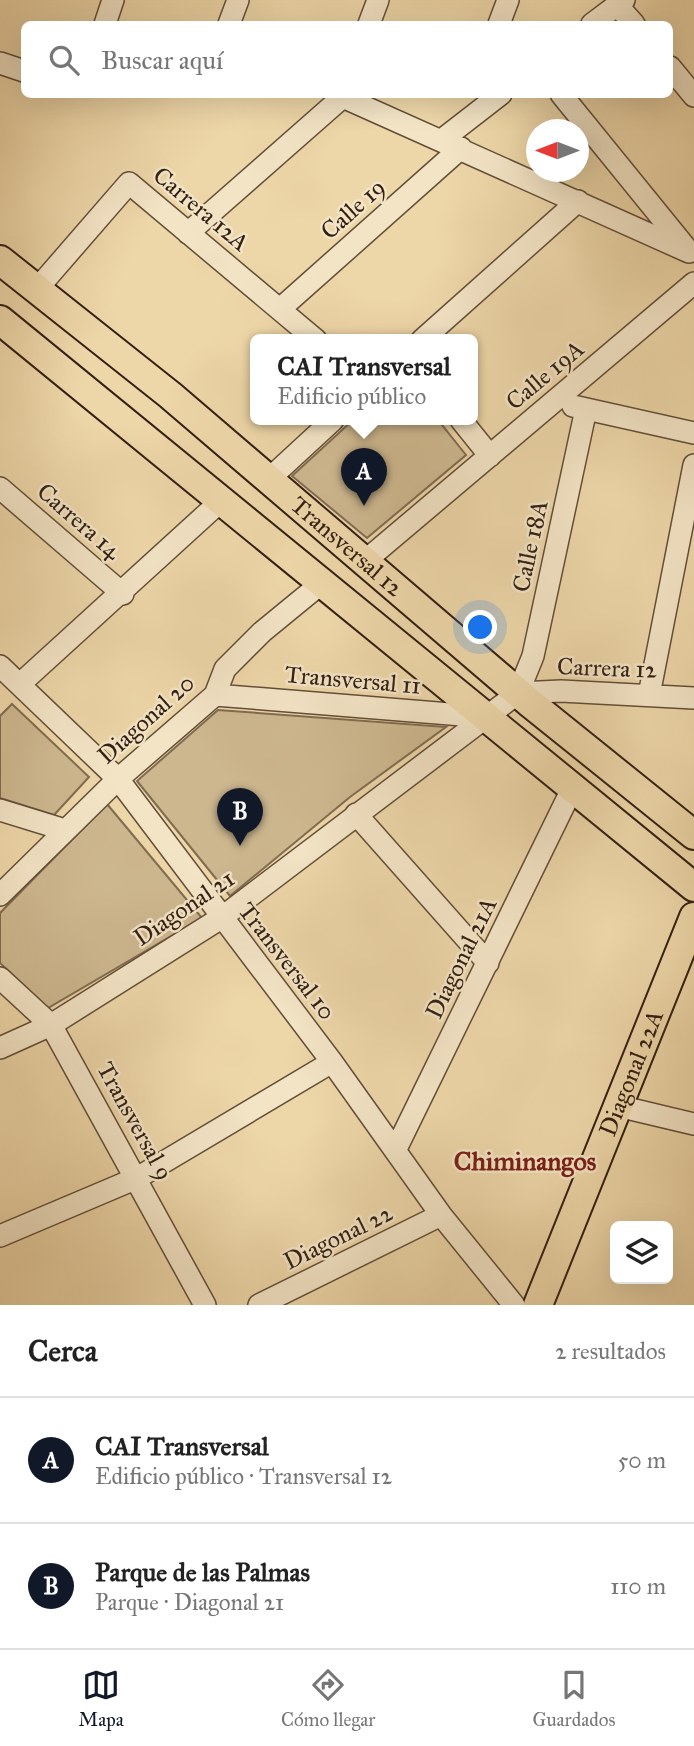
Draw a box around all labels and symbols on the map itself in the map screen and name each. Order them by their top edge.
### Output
north arrow [526,119,589,182]
street label: Carrera 12A [147,160,255,258]
street label: Calle 19 [314,172,392,246]
street label: Calle 19A [500,334,590,416]
pin: A [341,448,387,506]
street label: Carrera 14 [31,476,128,566]
street label: Transversal 12 [284,490,410,603]
street label: Calle 18A [506,497,554,595]
your location [463,610,497,644]
street label: Carrera 12 [557,651,658,685]
street label: Transversal 11 [284,659,422,701]
street label: Diagonal 20 [91,668,201,770]
pin: B [217,788,263,846]
street label: Diagonal 21 [128,863,240,953]
street label: Diagonal 21A [419,892,503,1024]
street label: Transversal 10 [232,896,342,1026]
street label: Diagonal 22A [592,1005,670,1141]
street label: Transversal 9 [90,1057,180,1185]
district label: Chiminangos [454,1145,597,1178]
street label: Diagonal 22 [279,1198,398,1276]

